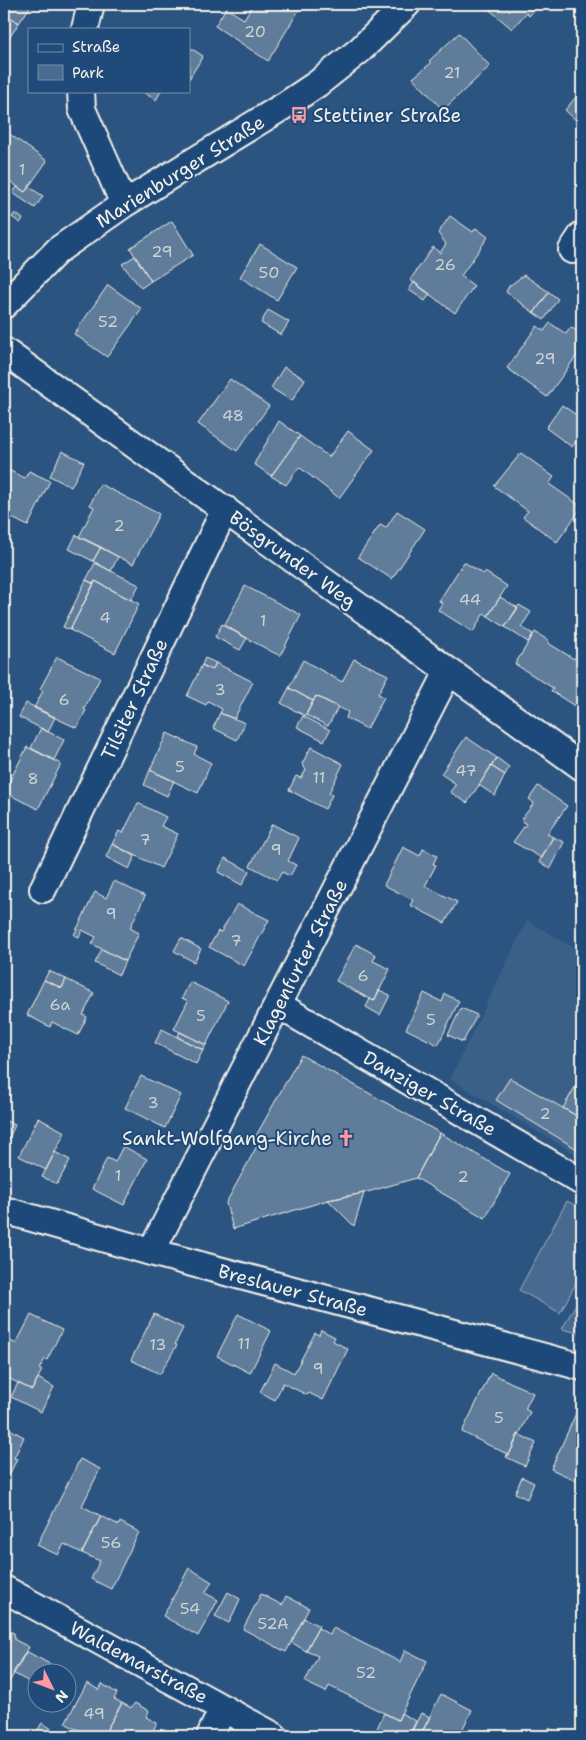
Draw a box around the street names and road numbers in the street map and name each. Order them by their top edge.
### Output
street label: Marienburger Straße [91,109,269,233]
street label: Bösgrunder Weg [224,505,361,614]
street label: Tilsiter Straße [95,634,174,764]
street label: Klagenfurter Straße [248,875,353,1050]
street label: Danziger Straße [359,1045,501,1142]
street label: Breslauer Straße [215,1259,370,1322]
street label: Waldemarstraße [65,1615,212,1709]

